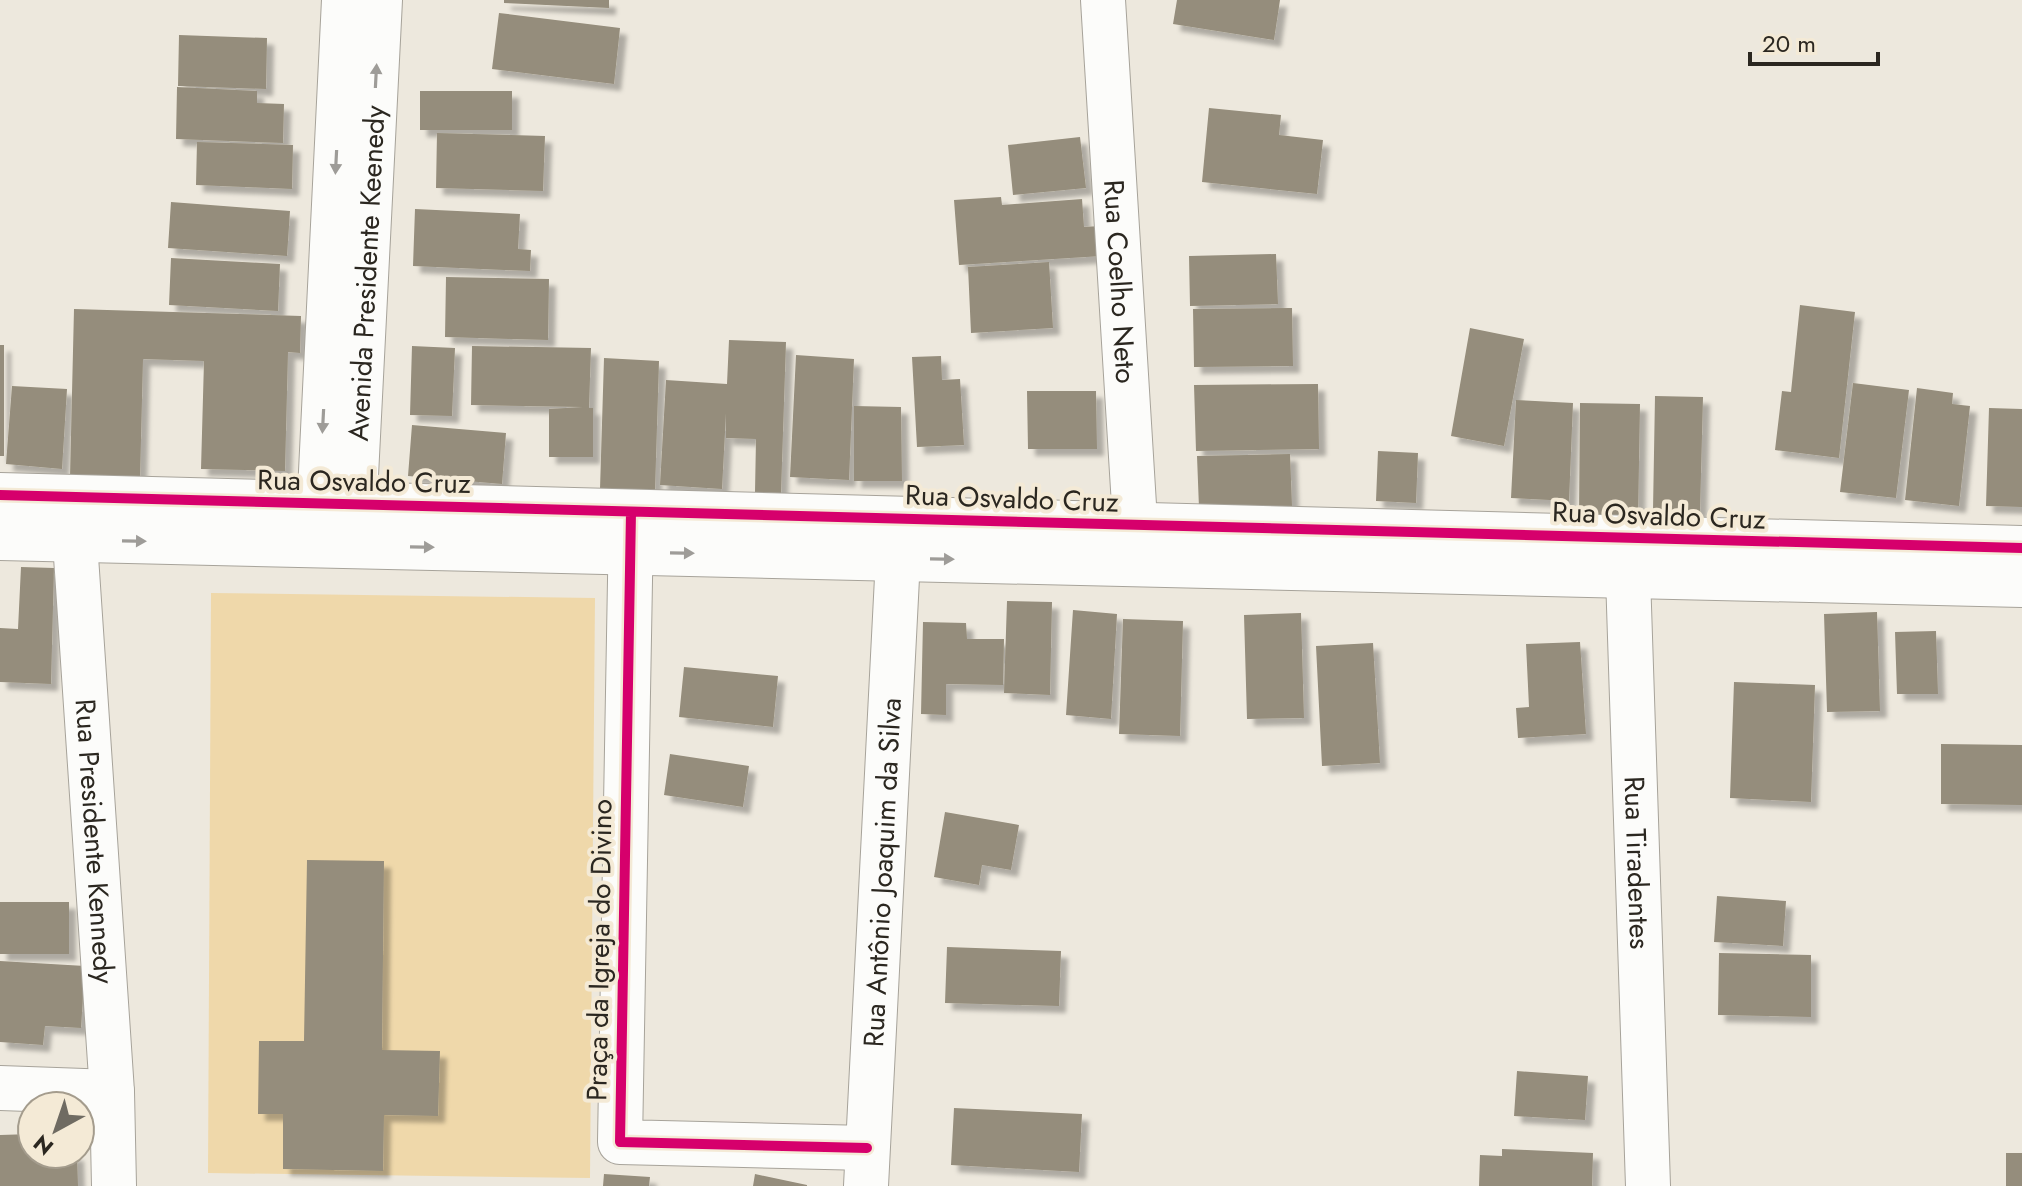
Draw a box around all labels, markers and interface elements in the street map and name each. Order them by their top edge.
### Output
scale bar [1750,16,1878,66]
text: 20 m [1762,26,1816,61]
one-way arrow [370,63,383,88]
street label: Avenida Presidente Keenedy [338,104,396,442]
one-way arrow [329,150,342,175]
street label: Rua Coelho Neto [1093,178,1146,385]
one-way arrow [317,409,330,435]
street label: Rua Osvaldo Cruz [257,459,471,504]
street label: Rua Osvaldo Cruz [904,474,1120,523]
street label: Rua Osvaldo Cruz [1551,491,1767,540]
one-way arrow [122,534,147,547]
one-way arrow [410,541,435,553]
one-way arrow [670,547,695,560]
one-way arrow [930,553,955,566]
street label: Rua Antônio Joaquim da Silva [853,697,912,1048]
street label: Rua Presidente Kennedy [65,698,125,986]
street label: Rua Tiradentes [1614,776,1660,950]
street label: Praça da Igreja do Divino [576,799,623,1101]
north arrow [16,1090,96,1170]
text: N [26,1127,60,1163]

